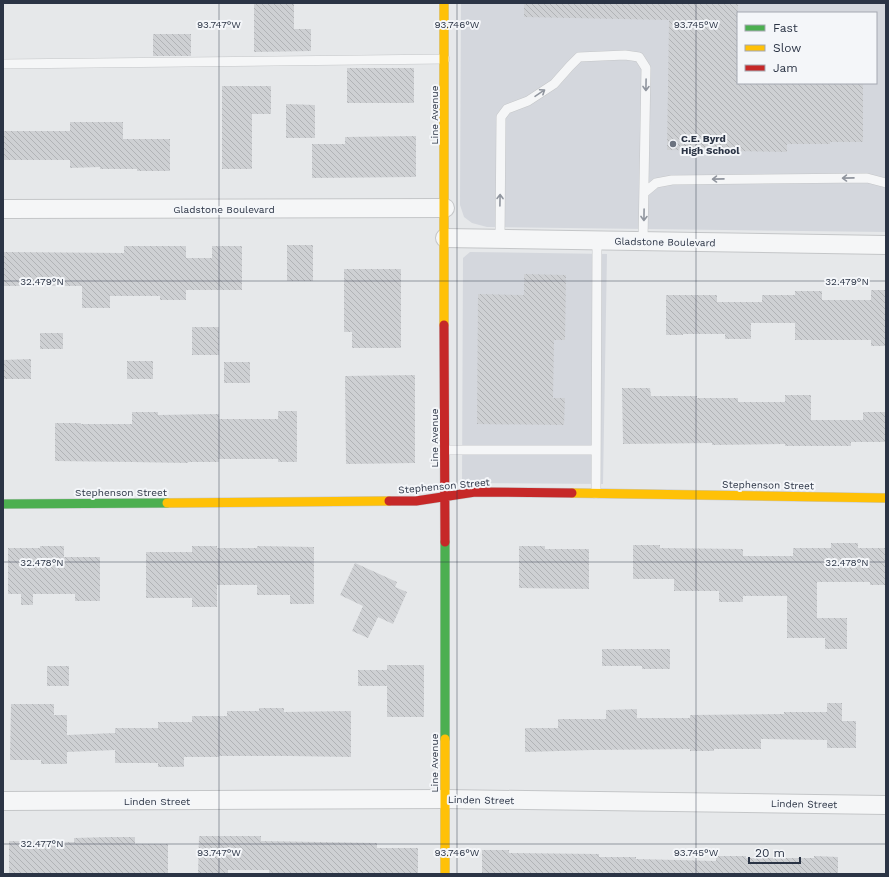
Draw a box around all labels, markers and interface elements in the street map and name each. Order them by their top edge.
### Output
legend [737,12,877,84]
text: 93.747°W [197,19,241,30]
text: 93.746°W [435,19,480,30]
text: 93.745°W [674,19,719,30]
text: Fast [773,21,798,35]
text: Slow [773,41,801,55]
text: Jam [773,61,798,75]
one-way arrow [642,78,650,91]
street label: Line Avenue [429,85,440,144]
one-way arrow [534,89,545,97]
place label: C.E. Byrd High School [681,133,740,156]
marker: C.E. Byrd High School [668,139,678,149]
one-way arrow [842,174,855,182]
one-way arrow [712,175,725,183]
one-way arrow [496,194,504,207]
street label: Gladstone Boulevard [173,204,275,215]
one-way arrow [640,208,647,221]
street label: Gladstone Boulevard [614,236,716,248]
text: 32.479°N [20,276,64,287]
text: 32.479°N [825,276,869,287]
street label: Line Avenue [429,408,440,467]
street label: Stephenson Street [398,476,491,495]
street label: Stephenson Street [722,479,815,491]
street label: Stephenson Street [75,487,168,498]
text: 32.478°N [20,557,64,568]
text: 32.478°N [825,557,869,568]
street label: Line Avenue [429,733,440,792]
street label: Linden Street [448,794,515,806]
street label: Linden Street [124,796,191,807]
street label: Linden Street [771,798,838,810]
text: 32.477°N [21,838,64,849]
scale bar [749,839,800,865]
text: 20 m [755,846,785,860]
text: 93.747°W [197,847,241,858]
text: 93.746°W [435,847,480,858]
text: 93.745°W [674,847,719,858]

